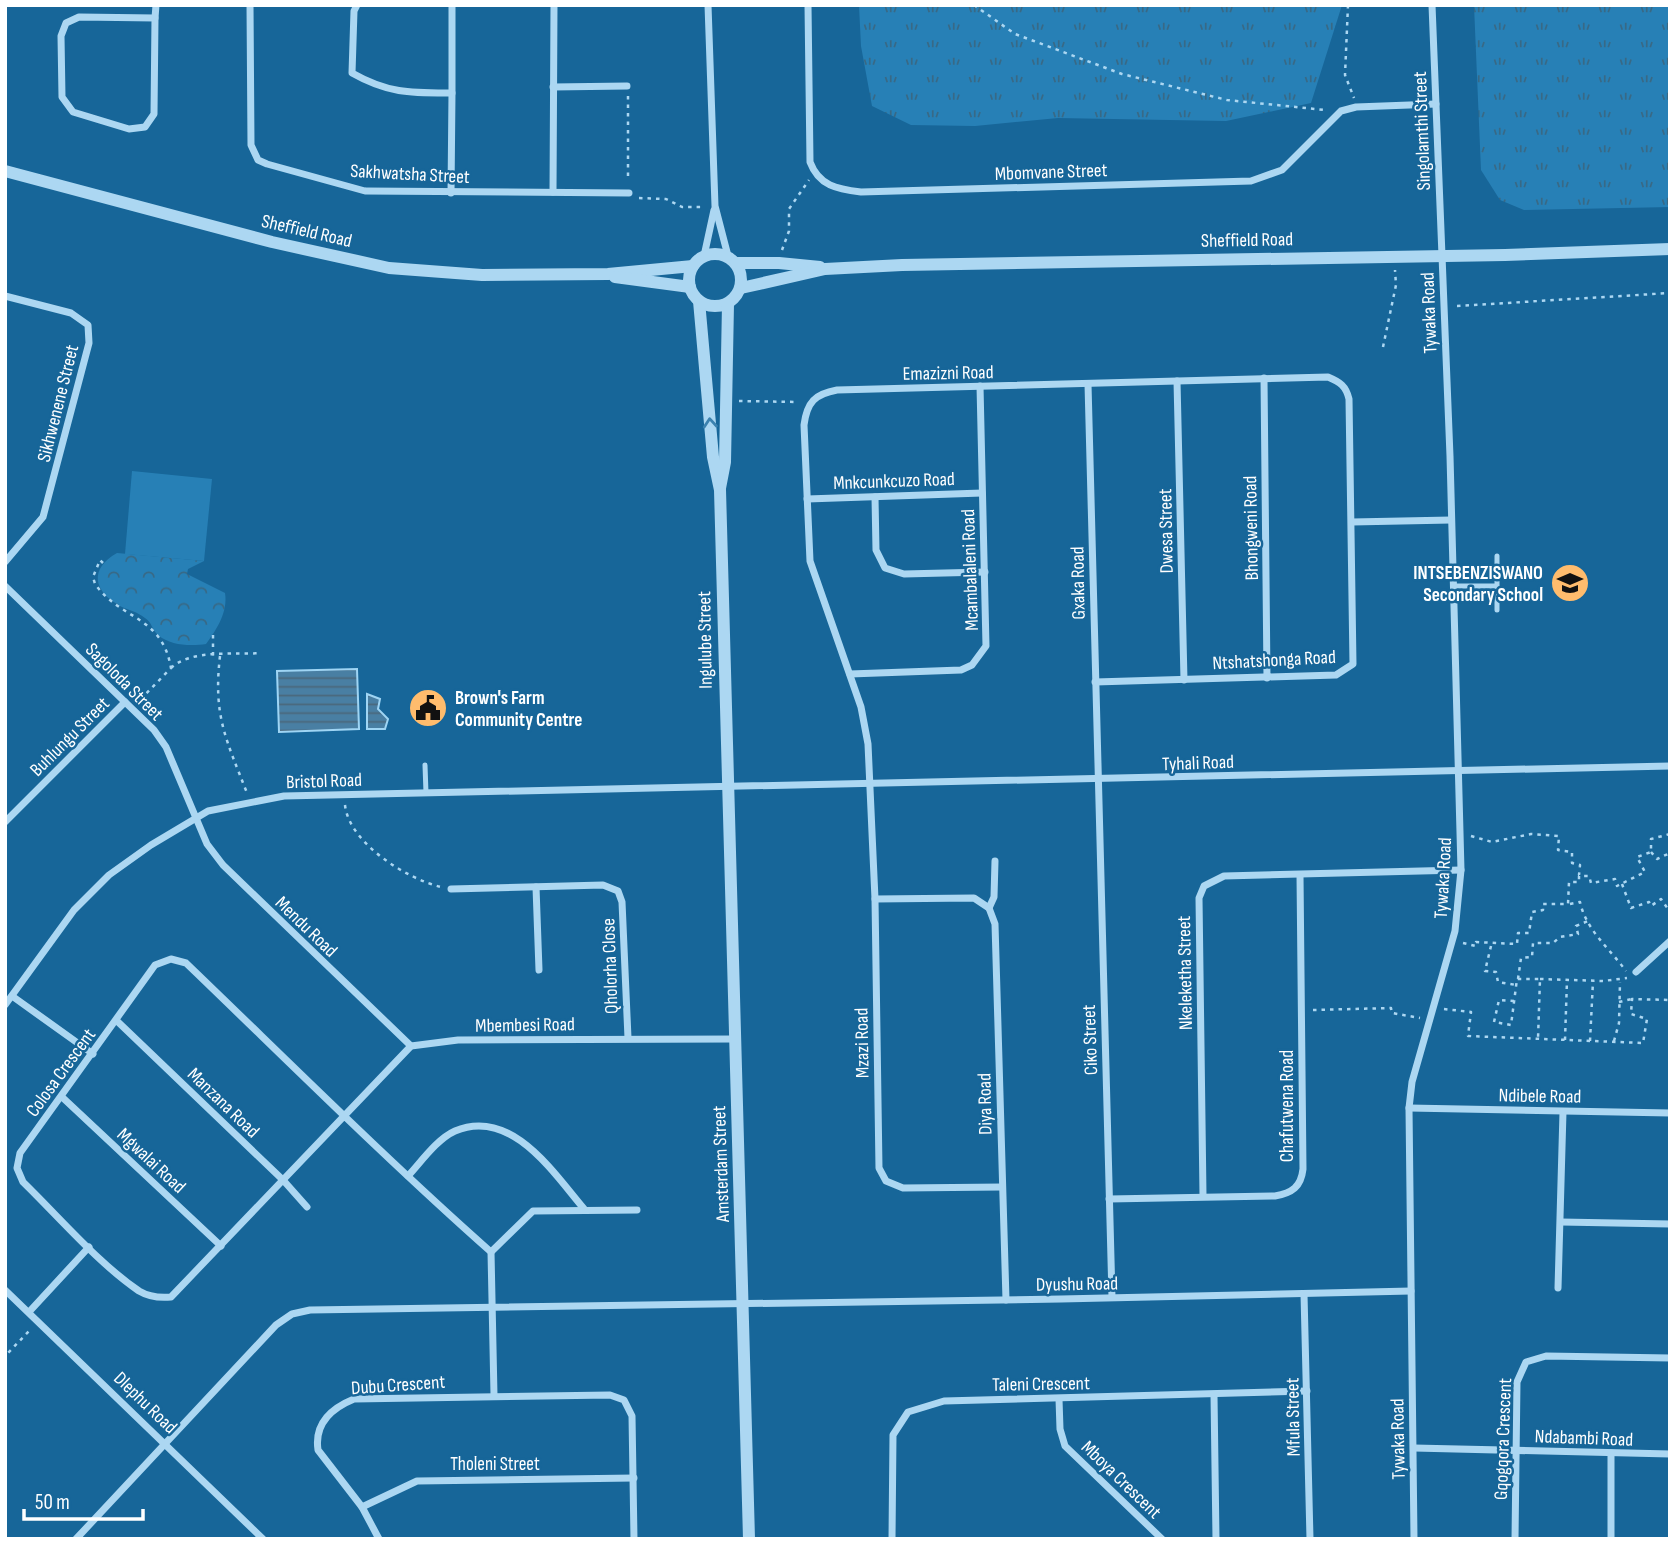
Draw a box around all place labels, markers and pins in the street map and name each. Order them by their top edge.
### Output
place label: INTSEBENZISWANO Secondary School [1413,562,1543,607]
school or university icon: INTSEBENZISWANO Secondary School [1549,562,1591,604]
public building icon: Brown's Farm Community Centre [407,687,449,729]
place label: Brown's Farm Community Centre [455,687,582,732]

